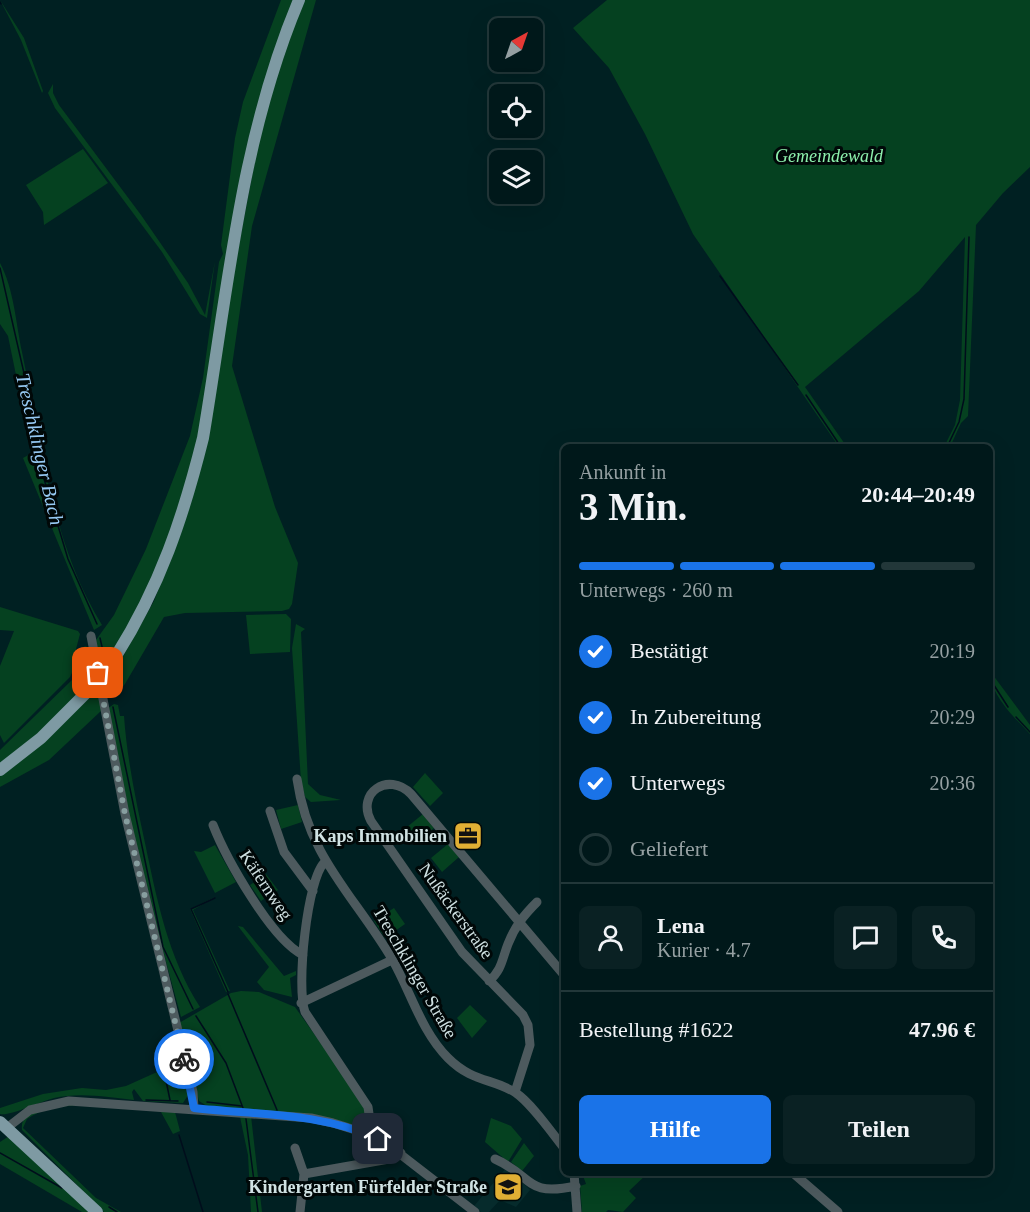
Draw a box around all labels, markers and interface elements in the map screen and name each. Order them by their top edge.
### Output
north arrow [489,18,543,72]
map controls [489,18,543,204]
button: locate [489,84,543,138]
park label: Gemeindewald [775,146,884,166]
button: layers [489,150,543,204]
water label: Treschklinger Bach [11,371,68,527]
text: Ankunft in [579,461,666,483]
text: 20:44–20:49 [861,482,975,507]
text: 3 Min. [579,485,687,528]
text: Unterwegs · 260 m [579,579,733,601]
icon: check [579,635,612,668]
text: Bestätigt [630,638,708,663]
text: 20:19 [929,640,975,662]
pin [72,647,123,698]
icon: bag [81,656,114,689]
icon: check [579,701,612,734]
text: In Zubereitung [630,704,761,729]
text: 20:29 [929,706,975,728]
icon: check [579,767,612,800]
text: Unterwegs [630,770,725,795]
text: 20:36 [929,772,975,794]
office icon: Kaps Immobilien [452,820,484,852]
place label: Kaps Immobilien [313,826,447,846]
text: Geliefert [630,836,708,861]
street label: Käfernweg [235,846,297,924]
street label: Nußäckerstraße [415,859,497,963]
street label: Treschklinger Straße [369,902,461,1042]
button: person [579,906,642,969]
button: chat [834,906,897,969]
button: phone [912,906,975,969]
text: Lena [657,913,705,938]
text: Kurier · 4.7 [657,939,751,961]
text: Bestellung #1622 [579,1017,734,1042]
text: 47.96 € [909,1017,975,1042]
courier [154,1029,214,1089]
icon: bike [168,1043,201,1076]
button: Hilfe [579,1095,771,1164]
button: Teilen [783,1095,975,1164]
pin [352,1113,403,1164]
icon: home [361,1122,394,1155]
school or university icon: Kindergarten Fürfelder Straße [492,1171,524,1203]
place label: Kindergarten Fürfelder Straße [248,1177,487,1197]

